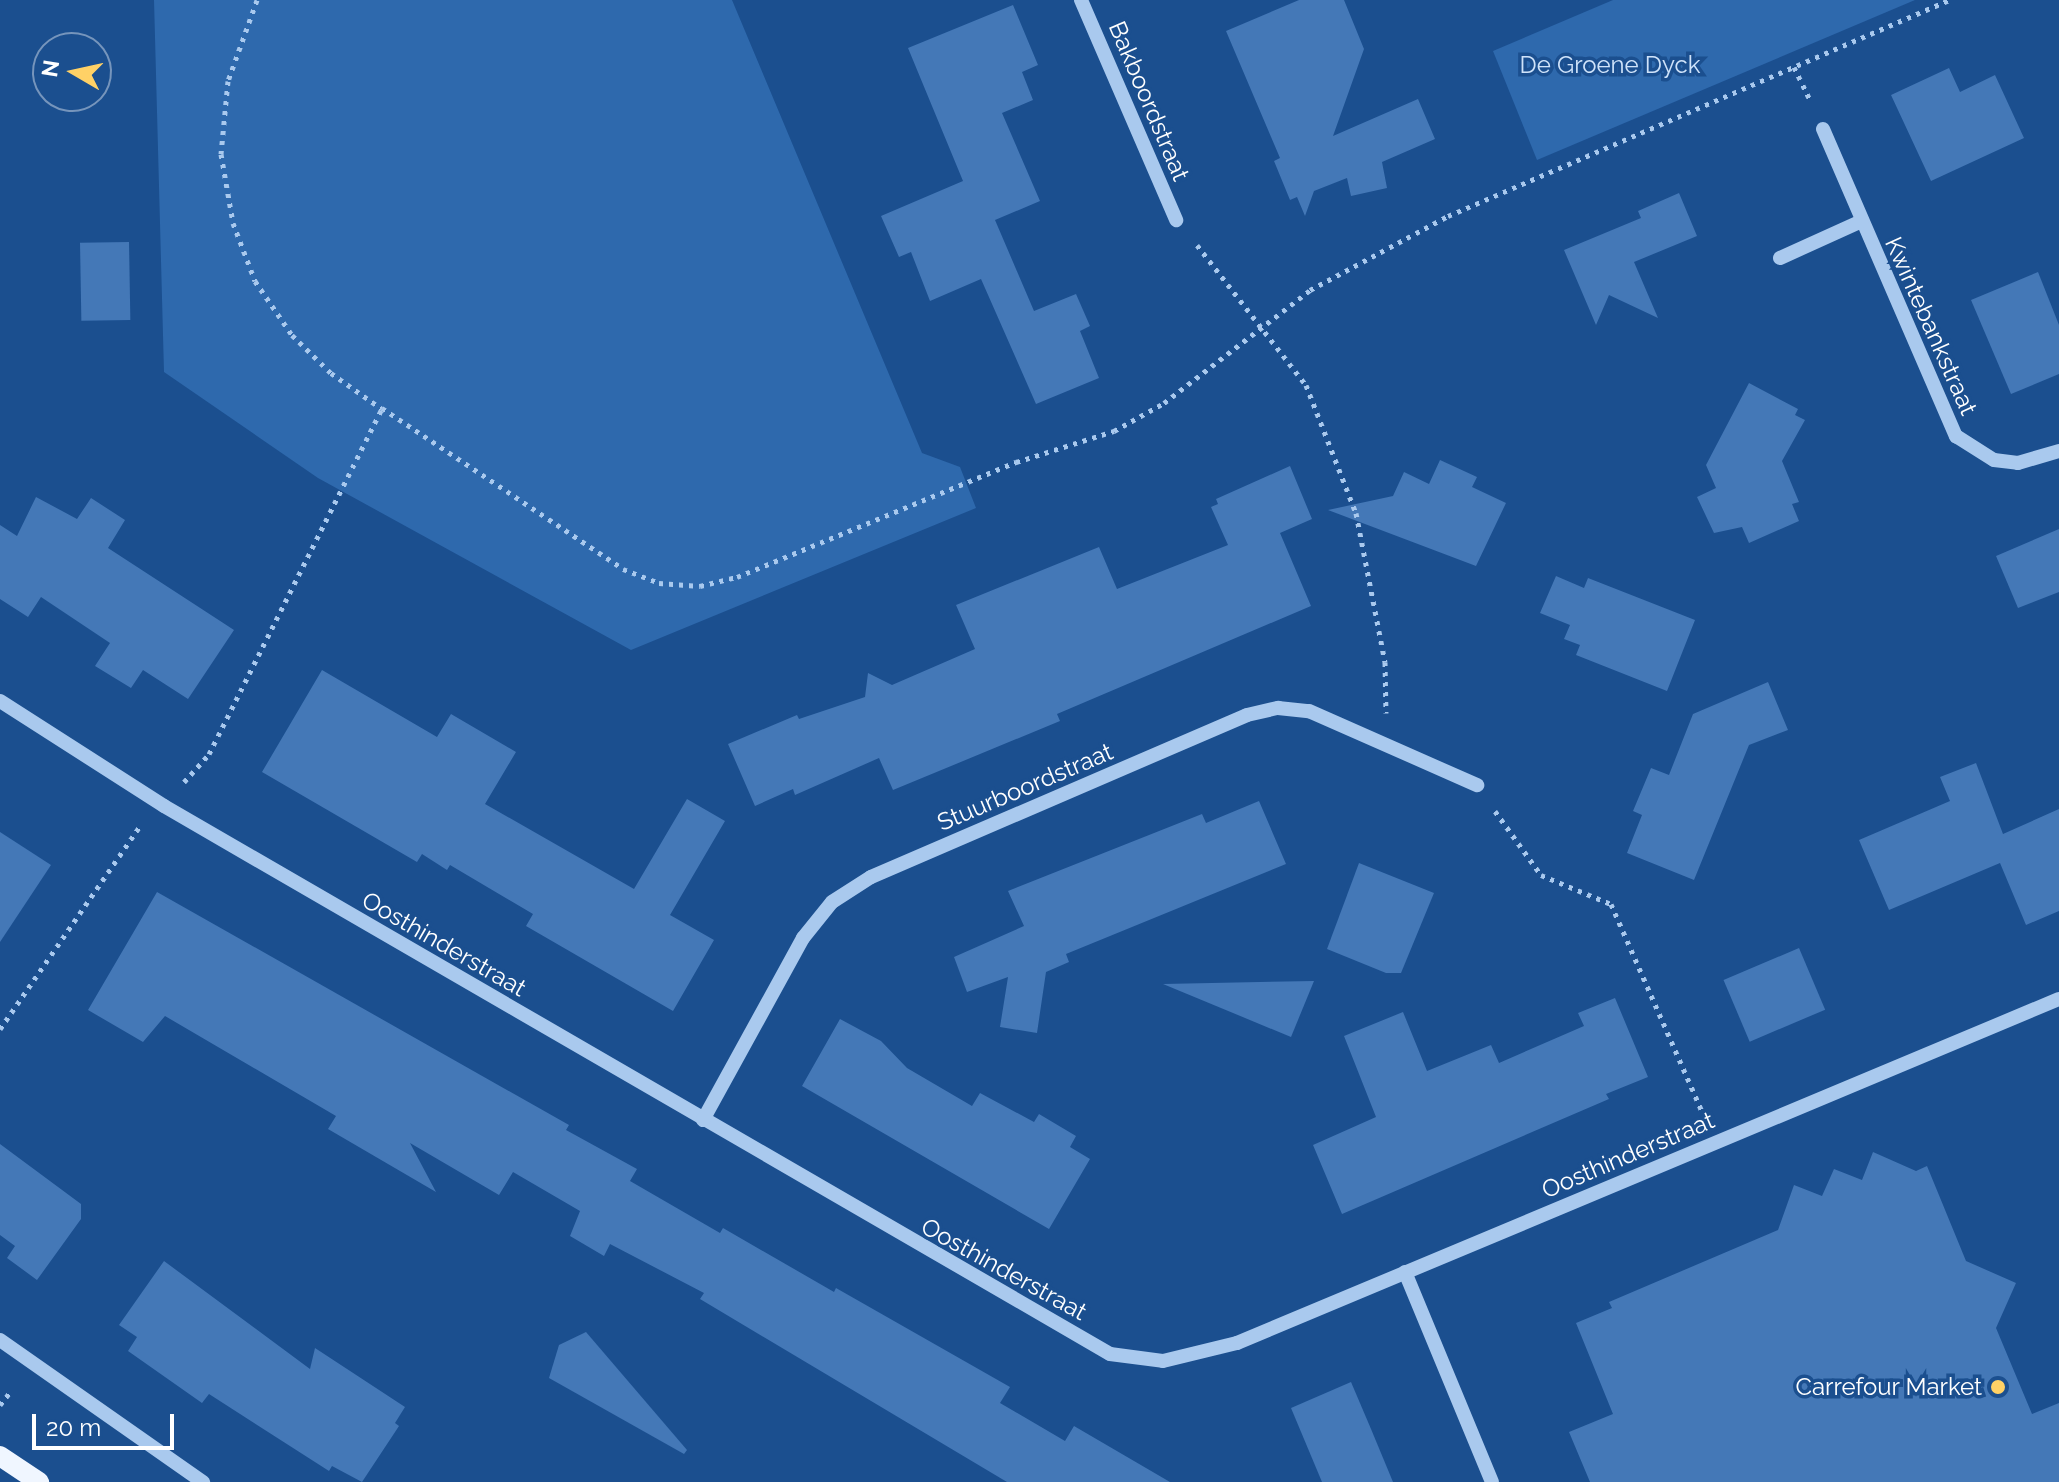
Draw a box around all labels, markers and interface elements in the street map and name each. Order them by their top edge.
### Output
street label: Bakboordstraat [1102,17,1196,185]
north arrow [32,32,112,112]
park label: De Groene Dyck [1520,51,1700,79]
text: N [36,58,64,79]
street label: Kwintebankstraat [1879,233,1983,419]
street label: Stuurboordstraat [933,737,1117,837]
street label: Oosthinderstraat [357,885,531,1003]
street label: Oosthinderstraat [1537,1106,1719,1204]
street label: Oosthinderstraat [916,1212,1092,1326]
place label: Carrefour Market [1795,1373,1982,1401]
marker: Carrefour Market [1989,1378,2007,1396]
scale bar [36,1398,178,1448]
text: 20 m [46,1413,101,1442]

